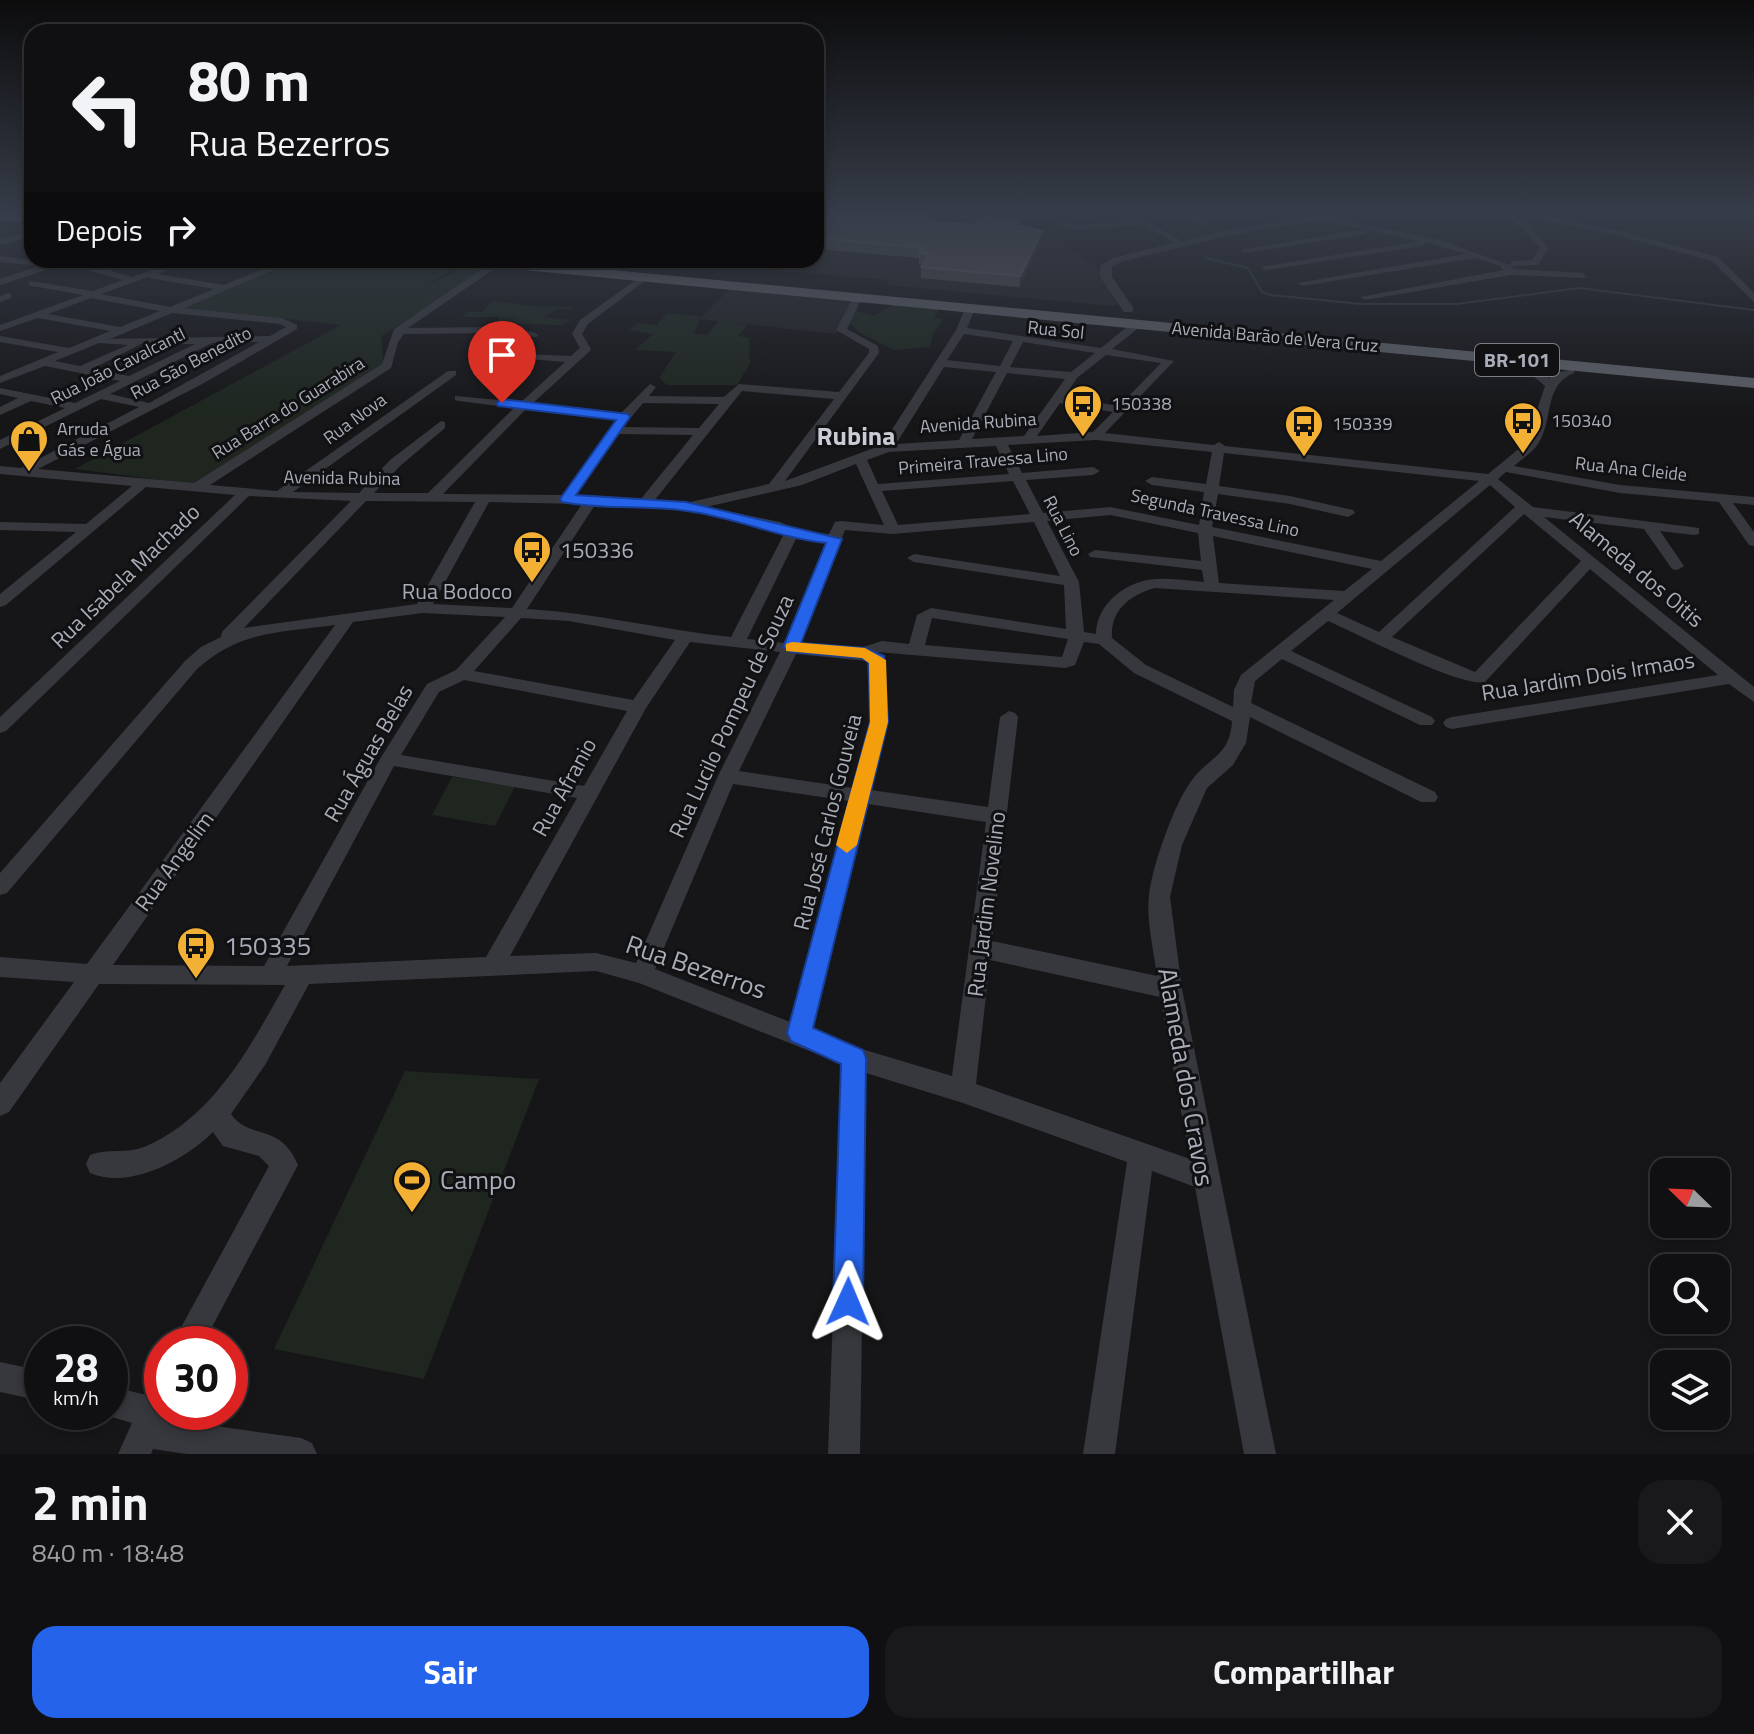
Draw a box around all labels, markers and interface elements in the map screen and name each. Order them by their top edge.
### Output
text: 80 m [188,38,310,123]
icon: left [56,56,160,160]
text: Rua Bezerros [188,115,390,170]
text: Depois [56,207,143,253]
icon: right [159,208,203,252]
street label: Rua Sol [1026,313,1086,346]
street label: Avenida Barão de Vera Cruz [1171,314,1380,359]
street label: Rua São Benedito [125,319,256,406]
street label: Rua João CavalcantI [46,320,190,411]
pin [468,321,536,403]
icon: arrive [480,333,524,377]
road number: BR-101 [1475,344,1559,376]
street label: Rua Barra do Guarabira [206,350,369,466]
bus stop icon: 150338 [1062,383,1104,438]
street label: Rua Nova [317,386,392,451]
place label: 150338 [1111,390,1171,417]
bus stop icon: 150340 [1502,400,1544,455]
bus stop icon: 150339 [1283,403,1325,458]
street label: Avenida Rubina [919,405,1037,440]
place label: 150340 [1551,407,1611,434]
place label: 150339 [1332,410,1392,437]
place label: Arruda Gás e Água [57,415,141,463]
district label: Rubina [816,416,896,455]
shop icon: Arruda Gás e Água [8,418,50,473]
street label: Primeira Travessa Lino [897,440,1069,481]
street label: Rua Ana Cleide [1574,449,1688,488]
street label: Avenida Rubina [283,463,401,492]
street label: Segunda Travessa Lino [1128,481,1302,544]
street label: Rua Lino [1037,491,1090,561]
street label: Rua Isabela Machado [43,496,207,656]
street label: Alameda dos Oitis [1562,502,1712,636]
bus stop icon: 150336 [511,529,553,584]
place label: 150336 [560,533,634,567]
street label: Rua Bodoco [402,574,512,608]
street label: Rua Lucilo Pompeu de Souza [660,589,802,843]
street label: Rua Jardim Dois Irmaos [1479,642,1697,710]
street label: Rua Águas Belas [315,678,421,828]
street label: Rua José Carlos Gouveia [784,710,870,934]
street label: Rua Afranio [523,731,605,843]
street label: Rua Angelim [126,804,222,918]
street label: Rua Jardim Novelino [958,809,1014,999]
street label: Rua Bezerros [621,924,772,1009]
bus stop icon: 150335 [175,925,217,980]
place label: 150335 [224,926,311,965]
street label: Alameda dos Cravos [1148,965,1225,1189]
north arrow [1650,1158,1730,1238]
map controls [1650,1158,1730,1430]
sports icon: Campo [391,1159,433,1214]
place label: Campo [440,1160,516,1199]
button: search [1650,1254,1730,1334]
position arrow [806,1260,890,1344]
speed limit sign: 30 [144,1326,248,1430]
text: 28 [54,1337,98,1398]
button: layers [1650,1350,1730,1430]
text: km/h [53,1382,99,1413]
text: 2 min [32,1466,149,1539]
button: close [1638,1480,1722,1564]
text: 840 m · 18:48 [32,1533,184,1572]
button: Sair [32,1626,869,1718]
button: Compartilhar [885,1626,1722,1718]

